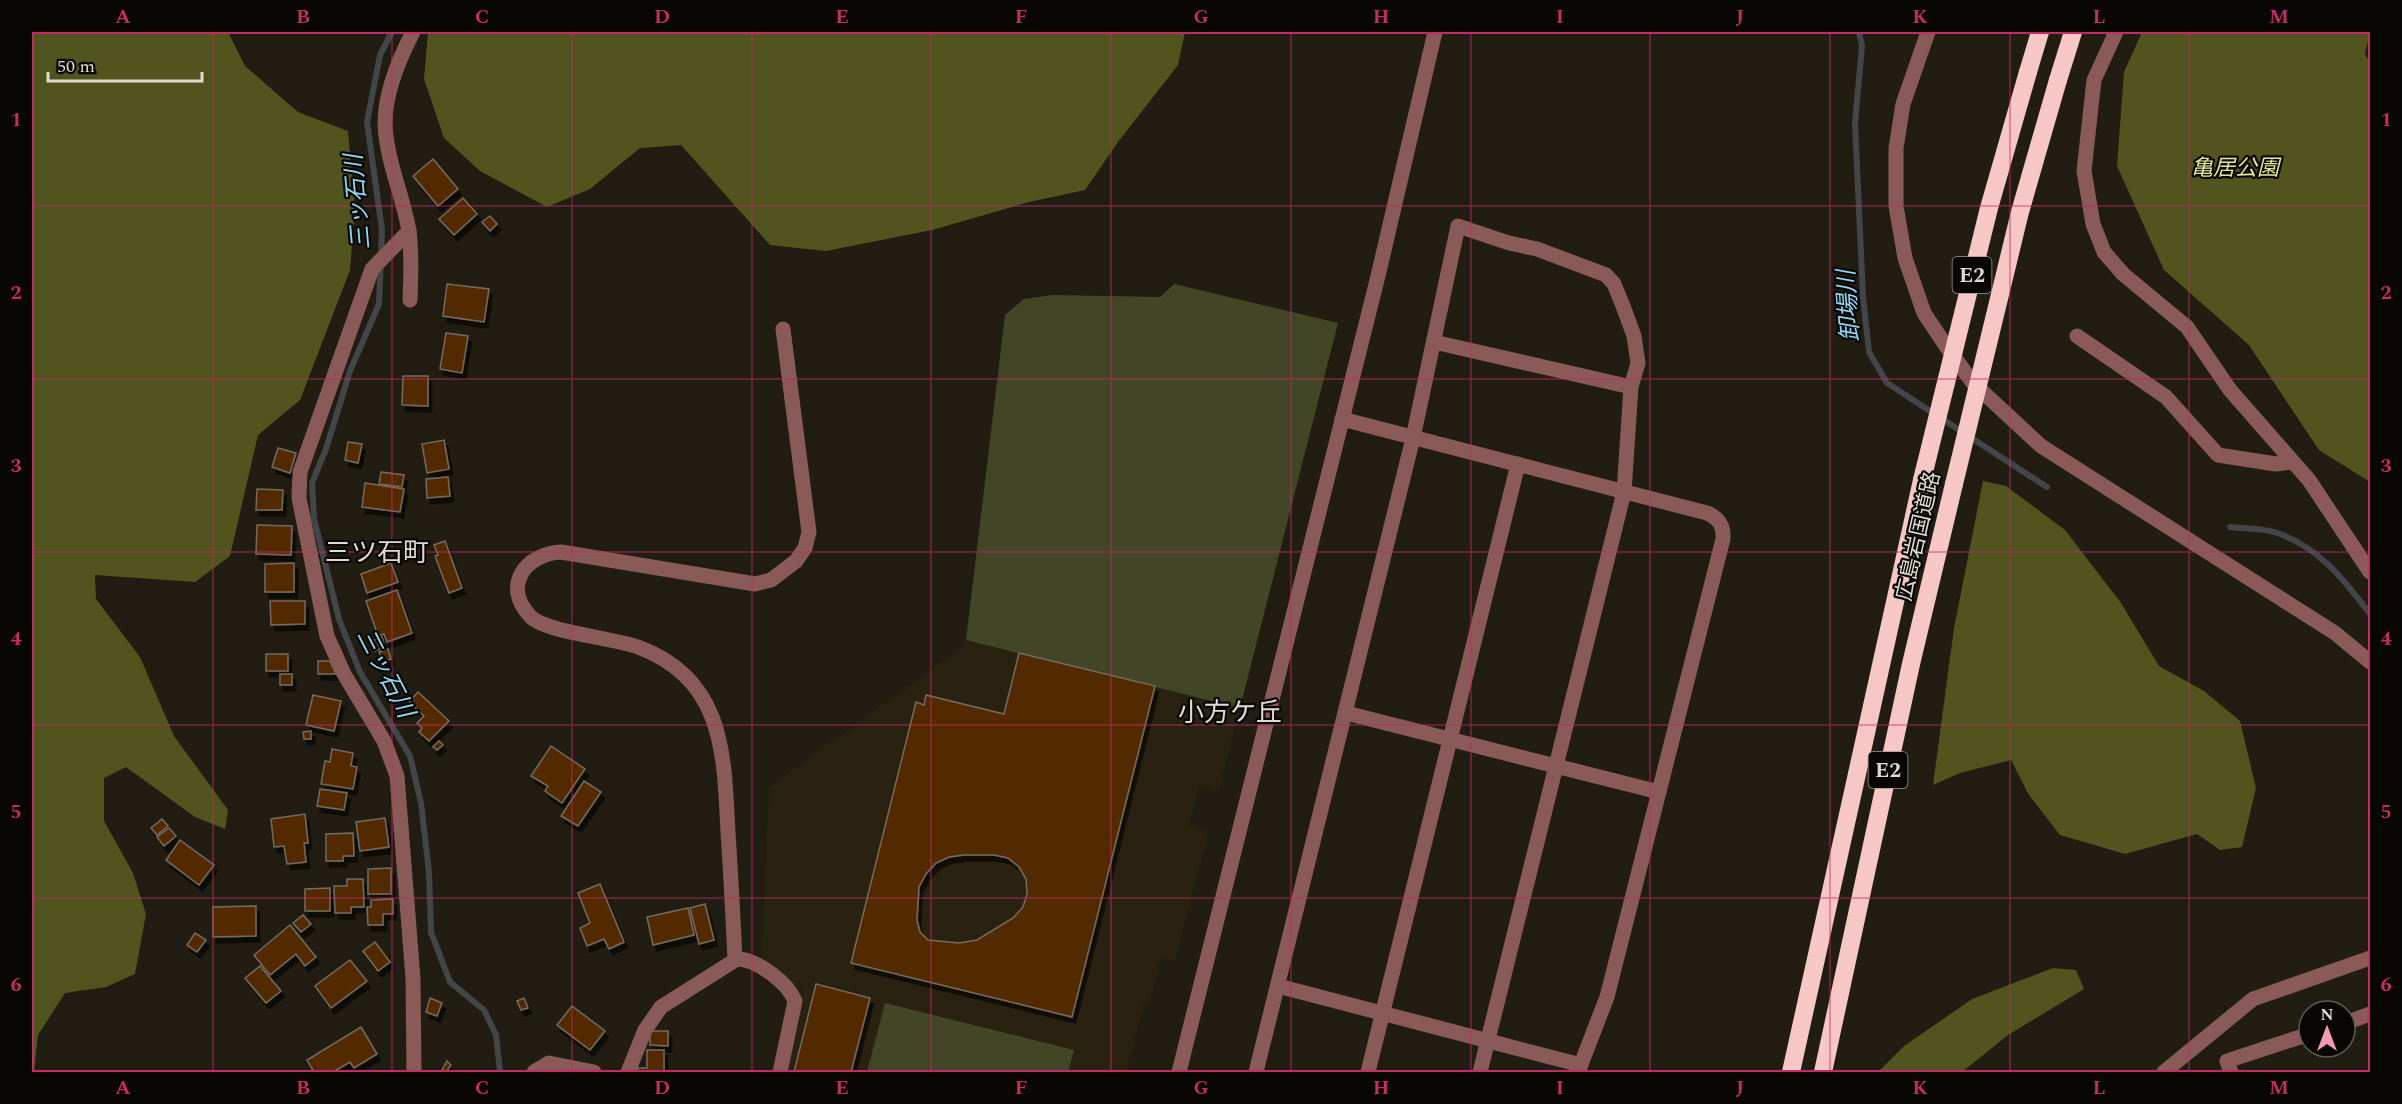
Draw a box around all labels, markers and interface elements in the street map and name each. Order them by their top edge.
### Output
text: A [115,2,131,32]
text: B [296,2,310,32]
text: C [475,2,489,32]
text: D [654,2,670,32]
text: E [835,2,849,32]
text: F [1015,2,1027,32]
text: G [1193,2,1209,32]
text: H [1373,2,1389,32]
text: I [1556,2,1564,32]
text: J [1736,2,1744,32]
text: K [1912,2,1928,32]
text: L [2093,2,2105,32]
text: M [2269,2,2289,32]
scale bar [48,45,202,83]
text: 50 m [57,53,95,80]
text: 1 [10,105,22,135]
text: 1 [2380,105,2392,135]
water label: 三ッ石川 [336,150,380,251]
park label: 亀居公園 [2191,152,2282,185]
road number: E2 [1952,257,1992,293]
water label: 卸場川 [1828,266,1869,343]
text: 2 [10,278,22,308]
text: 2 [2380,278,2392,308]
text: 3 [10,451,22,481]
text: 3 [2380,451,2392,481]
street label: 広島岩国道路 [1888,468,1949,604]
district label: 三ツ石町 [325,533,429,573]
water label: 三ッ石川 [347,623,424,727]
text: 4 [10,624,22,654]
text: 4 [2380,624,2392,654]
district label: 小方ケ丘 [1178,693,1282,733]
road number: E2 [1868,752,1908,788]
text: 5 [10,797,22,827]
text: 5 [2380,797,2392,827]
text: 6 [10,970,22,1000]
text: 6 [2380,970,2392,1000]
north arrow [2297,999,2357,1059]
text: N [2320,1003,2334,1027]
text: A [115,1073,131,1103]
text: B [296,1073,310,1103]
text: C [475,1073,489,1103]
text: D [654,1073,670,1103]
text: E [835,1073,849,1103]
text: F [1015,1073,1027,1103]
text: G [1193,1073,1209,1103]
text: H [1373,1073,1389,1103]
text: I [1556,1073,1564,1103]
text: J [1736,1073,1744,1103]
text: K [1912,1073,1928,1103]
text: L [2093,1073,2105,1103]
text: M [2269,1073,2289,1103]

